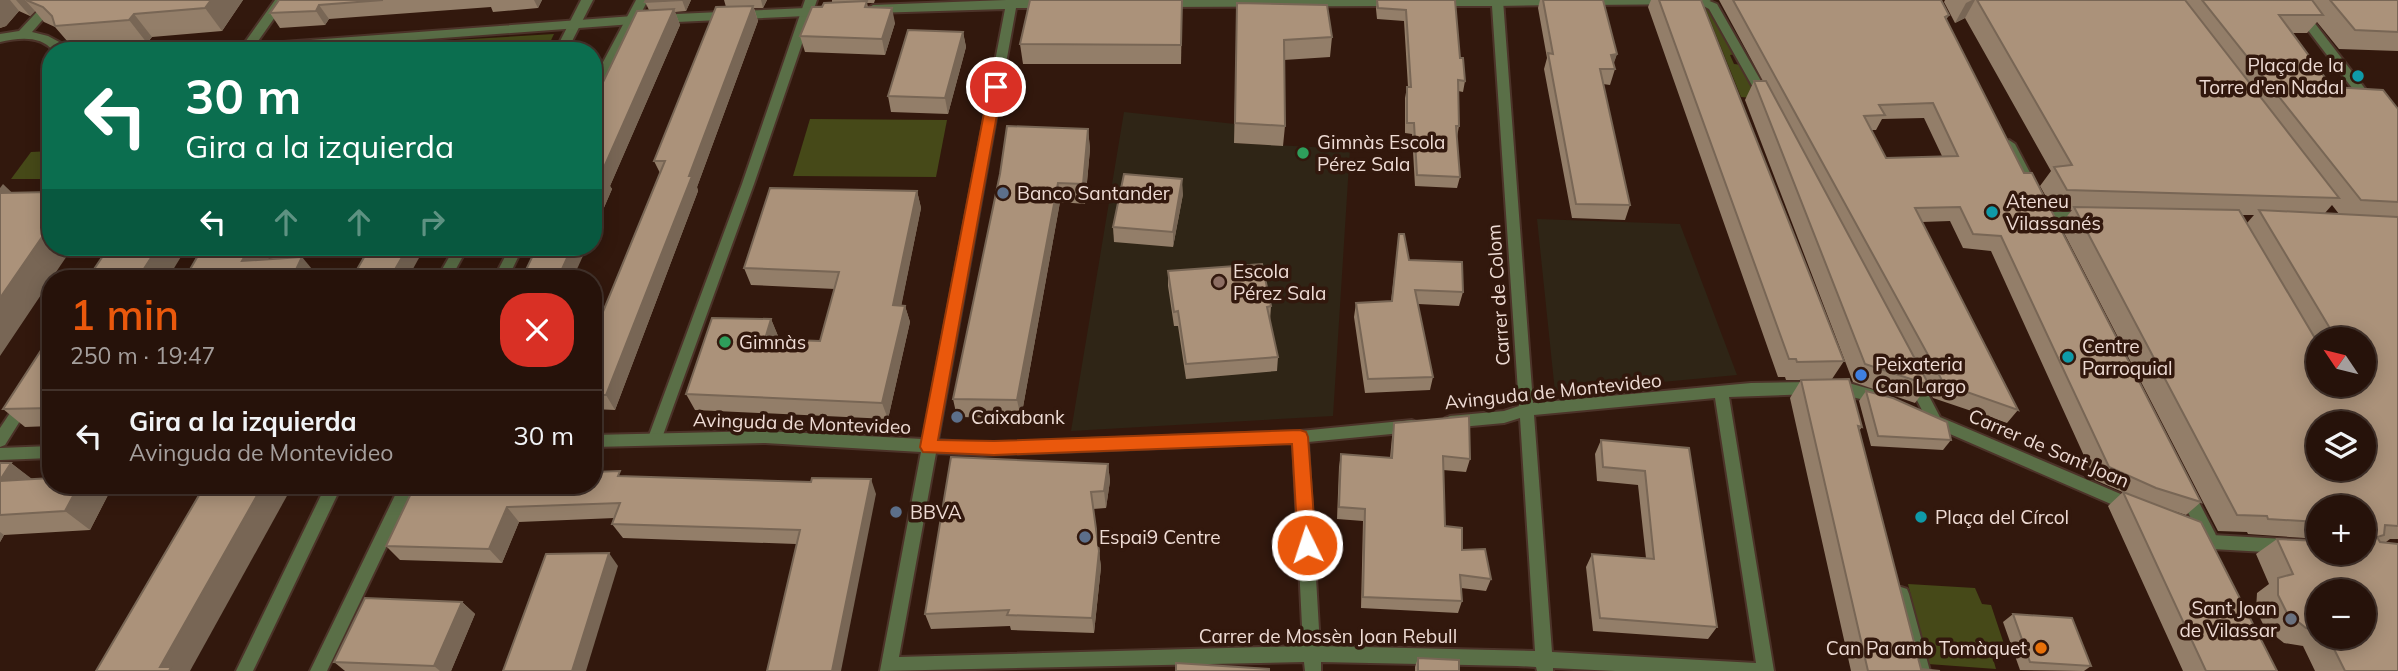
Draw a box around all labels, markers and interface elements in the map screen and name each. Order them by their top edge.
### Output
place label: Plaça de la Torre d'en Nadal [2199,53,2344,99]
pin [966,57,1026,117]
text: 30 m [185,65,301,126]
icon: arrive [977,68,1015,106]
marker: Plaça de la Torre d'en Nadal [2350,68,2366,84]
icon: left [70,70,161,161]
text: Gira a la izquierda [185,126,454,166]
place label: Gimnàs Escola Pérez Sala [1317,130,1445,176]
marker: Gimnàs Escola Pérez Sala [1295,145,1311,161]
place label: Banco Santander [1017,181,1170,205]
marker: Banco Santander [995,185,1011,201]
place label: Ateneu Vilassanés [2006,189,2101,235]
icon: left [194,203,232,241]
icon: ahead [267,203,305,241]
icon: ahead [340,203,378,241]
icon: right [413,203,451,241]
marker: Ateneu Vilassanés [1984,204,2000,220]
street label: Carrer de Colom [1481,223,1515,367]
place label: Escola Pérez Sala [1233,259,1326,305]
marker: Escola Pérez Sala [1211,274,1227,290]
text: 1 min [70,288,179,341]
button: close [500,293,574,367]
north arrow [2306,327,2376,397]
map controls [2306,327,2376,649]
place label: Gimnàs [739,330,806,354]
marker: Gimnàs [717,334,733,350]
place label: Centre Parroquial [2082,334,2173,380]
text: 250 m · 19:47 [70,341,215,370]
marker: Centre Parroquial [2060,349,2076,365]
place label: Peixateria Can Largo [1875,352,1966,398]
marker: Peixateria Can Largo [1853,367,1869,383]
street label: Avinguda de Montevideo [1443,368,1663,414]
street label: Carrer de Sant Joan [1965,403,2133,493]
text: Gira a la izquierda [129,405,357,438]
place label: Caixabank [971,405,1065,429]
street label: Avinguda de Montevideo [692,407,912,439]
marker: Caixabank [949,409,965,425]
button: layers [2306,411,2376,481]
icon: left [70,417,108,455]
text: 30 m [513,419,574,452]
text: Avinguda de Montevideo [129,438,393,467]
button: + [2306,495,2376,565]
place label: BBVA [910,500,962,524]
marker: BBVA [888,504,904,520]
place label: Plaça del Círcol [1935,505,2069,529]
position arrow [1270,508,1344,582]
marker: Plaça del Círcol [1913,509,1929,525]
place label: Espai9 Centre [1099,525,1221,549]
marker: Espai9 Centre [1077,529,1093,545]
button: − [2306,579,2376,649]
place label: Sant Joan de Vilassar [2179,596,2277,642]
marker: Sant Joan de Vilassar [2283,611,2299,627]
street label: Carrer de Mossèn Joan Rebull [1199,624,1457,648]
place label: Can Pa amb Tomàquet [1826,636,2027,660]
marker: Can Pa amb Tomàquet [2033,640,2049,656]

